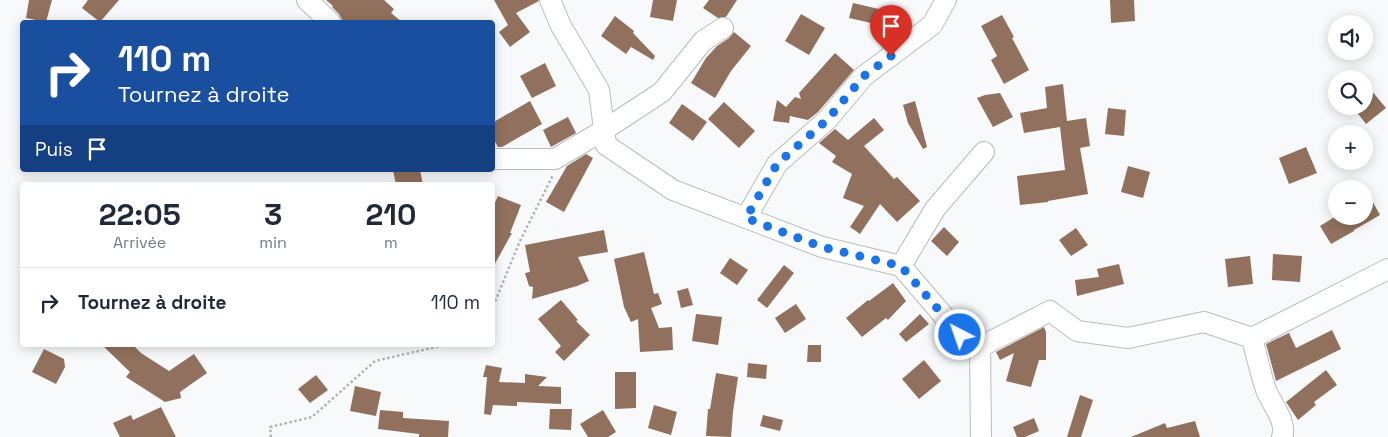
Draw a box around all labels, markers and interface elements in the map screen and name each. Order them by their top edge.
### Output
pin [870,5,912,56]
icon: arrive [877,12,905,40]
map controls [1328,15,1373,225]
button: sound [1328,15,1373,60]
text: 110 m [118,37,211,81]
icon: right [35,40,100,105]
button: search [1328,70,1373,115]
text: Tournez à droite [118,80,289,108]
button: + [1328,125,1373,170]
icon: arrive [83,135,111,163]
text: Puis [35,137,73,162]
button: − [1328,180,1373,225]
text: 22:05 [99,195,181,234]
text: 3 [264,195,282,234]
text: 210 [366,195,416,234]
text: Arrivée [113,232,166,253]
text: min [259,232,287,253]
text: m [384,232,398,253]
icon: right [35,289,63,317]
text: Tournez à droite [78,290,227,315]
text: 110 m [431,290,480,315]
position arrow [933,308,985,360]

